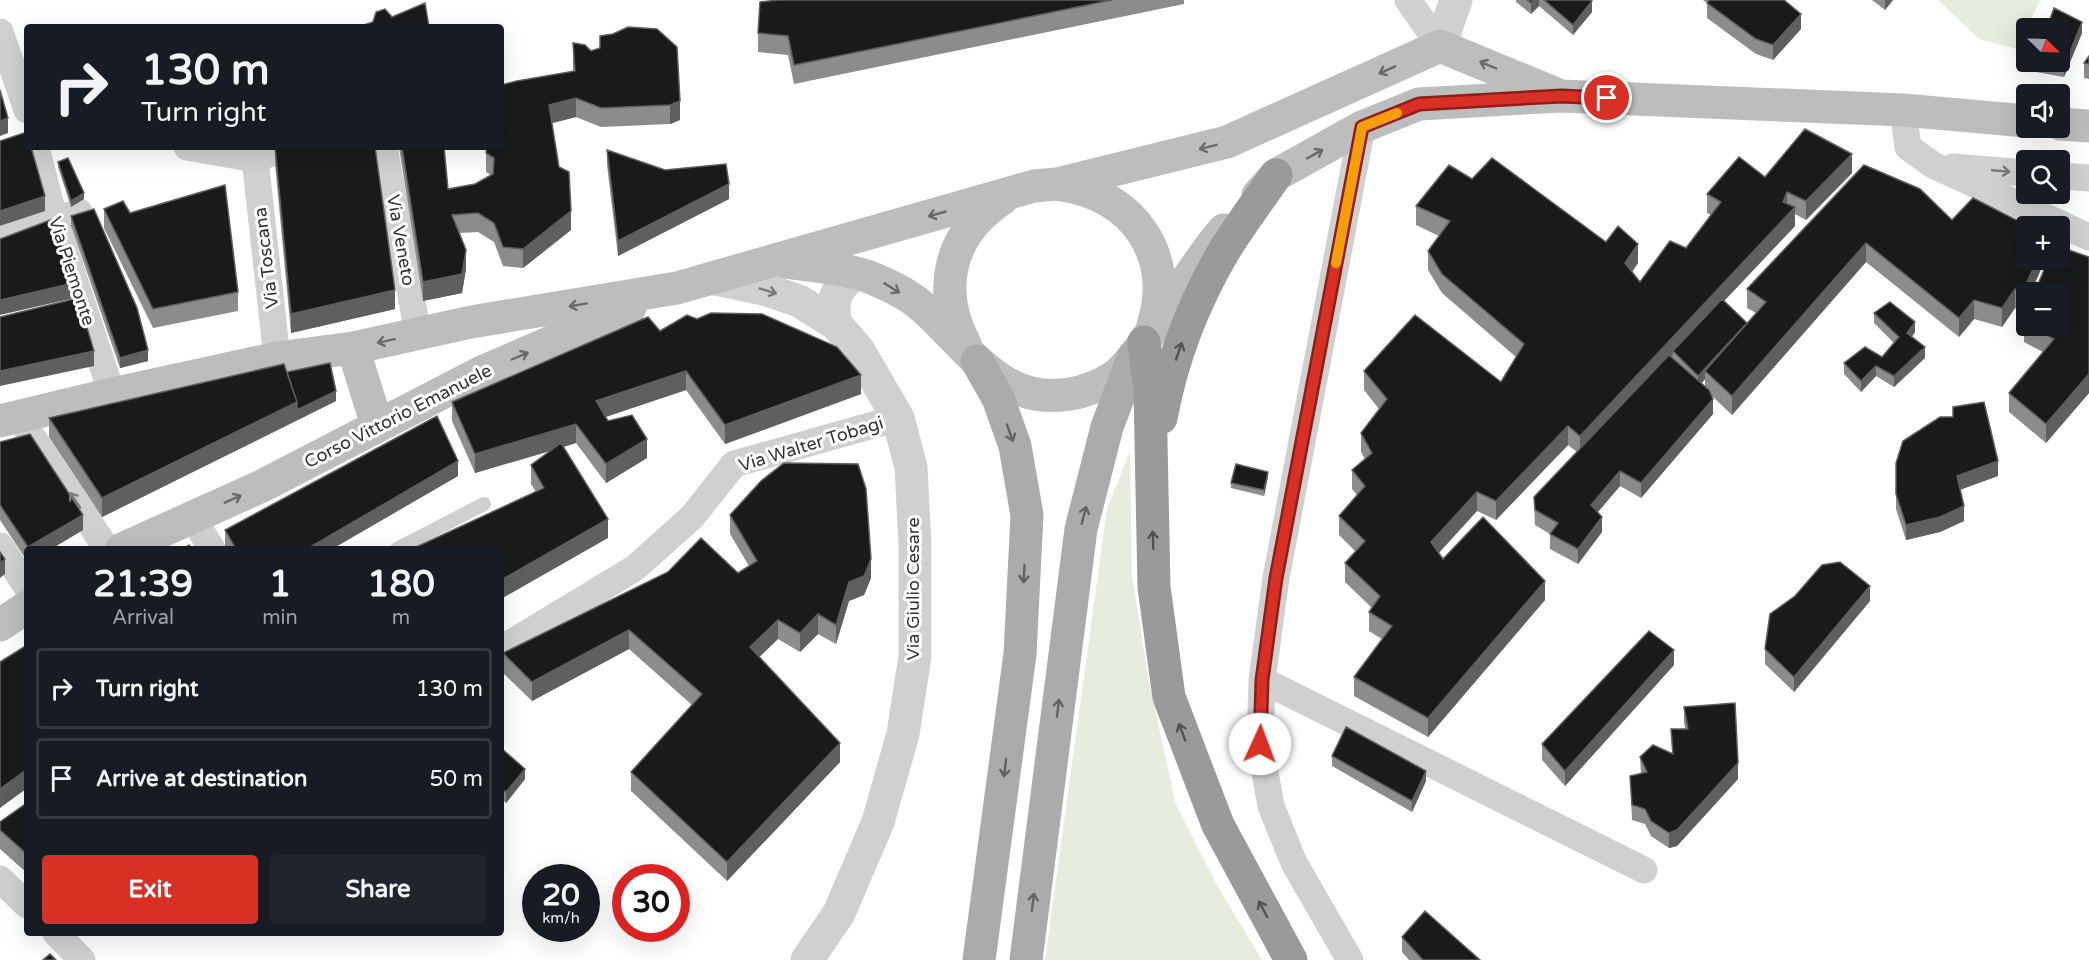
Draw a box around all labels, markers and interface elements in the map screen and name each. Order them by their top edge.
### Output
north arrow [2016,18,2070,72]
map controls [2016,18,2070,336]
text: 130 m [141,45,270,96]
icon: right [42,48,120,126]
one-way arrow [1479,59,1498,70]
one-way arrow [1378,65,1396,76]
pin [1581,72,1632,123]
icon: arrive [1590,81,1623,114]
button: sound [2016,84,2070,138]
text: Turn right [141,96,267,129]
one-way arrow [1199,142,1218,154]
one-way arrow [1306,147,1323,159]
button: search [2016,150,2070,204]
one-way arrow [1990,166,2010,177]
street label: Via Veneto [382,193,420,287]
street label: Via Toscana [249,206,283,310]
one-way arrow [928,209,947,220]
street label: Via Piemonte [44,214,100,328]
button: + [2016,216,2070,270]
button: − [2016,282,2070,336]
one-way arrow [883,283,900,295]
one-way arrow [758,286,777,297]
one-way arrow [568,299,588,310]
one-way arrow [377,335,396,347]
one-way arrow [1174,343,1185,361]
one-way arrow [511,350,529,361]
street label: Corso Vittorio Emanuele [301,359,495,473]
street label: Via Walter Tobagi [736,412,886,476]
one-way arrow [1006,423,1017,441]
one-way arrow [69,493,81,509]
one-way arrow [224,493,242,505]
one-way arrow [1079,506,1090,525]
street label: Via Giulio Cesare [902,517,924,661]
one-way arrow [1147,531,1158,551]
text: 21:39 [93,563,193,606]
text: 1 [269,563,291,606]
text: 180 [367,563,435,606]
one-way arrow [1018,563,1029,583]
text: Arrival [112,606,174,630]
text: min [262,606,298,630]
text: m [392,606,410,630]
icon: right [45,672,78,705]
text: Turn right [96,676,198,702]
text: 130 m [416,676,483,702]
one-way arrow [1053,699,1064,719]
position arrow [1228,712,1292,776]
one-way arrow [1176,723,1187,741]
one-way arrow [1000,757,1011,777]
icon: arrive [45,762,78,795]
text: Arrive at destination [96,766,307,792]
text: 50 m [429,766,483,792]
button: Exit [42,855,258,924]
button: Share [270,855,486,924]
speed limit sign: 30 [612,864,690,942]
text: 20 [542,877,580,914]
one-way arrow [1028,893,1039,912]
one-way arrow [1257,900,1268,918]
text: km/h [542,909,580,927]

